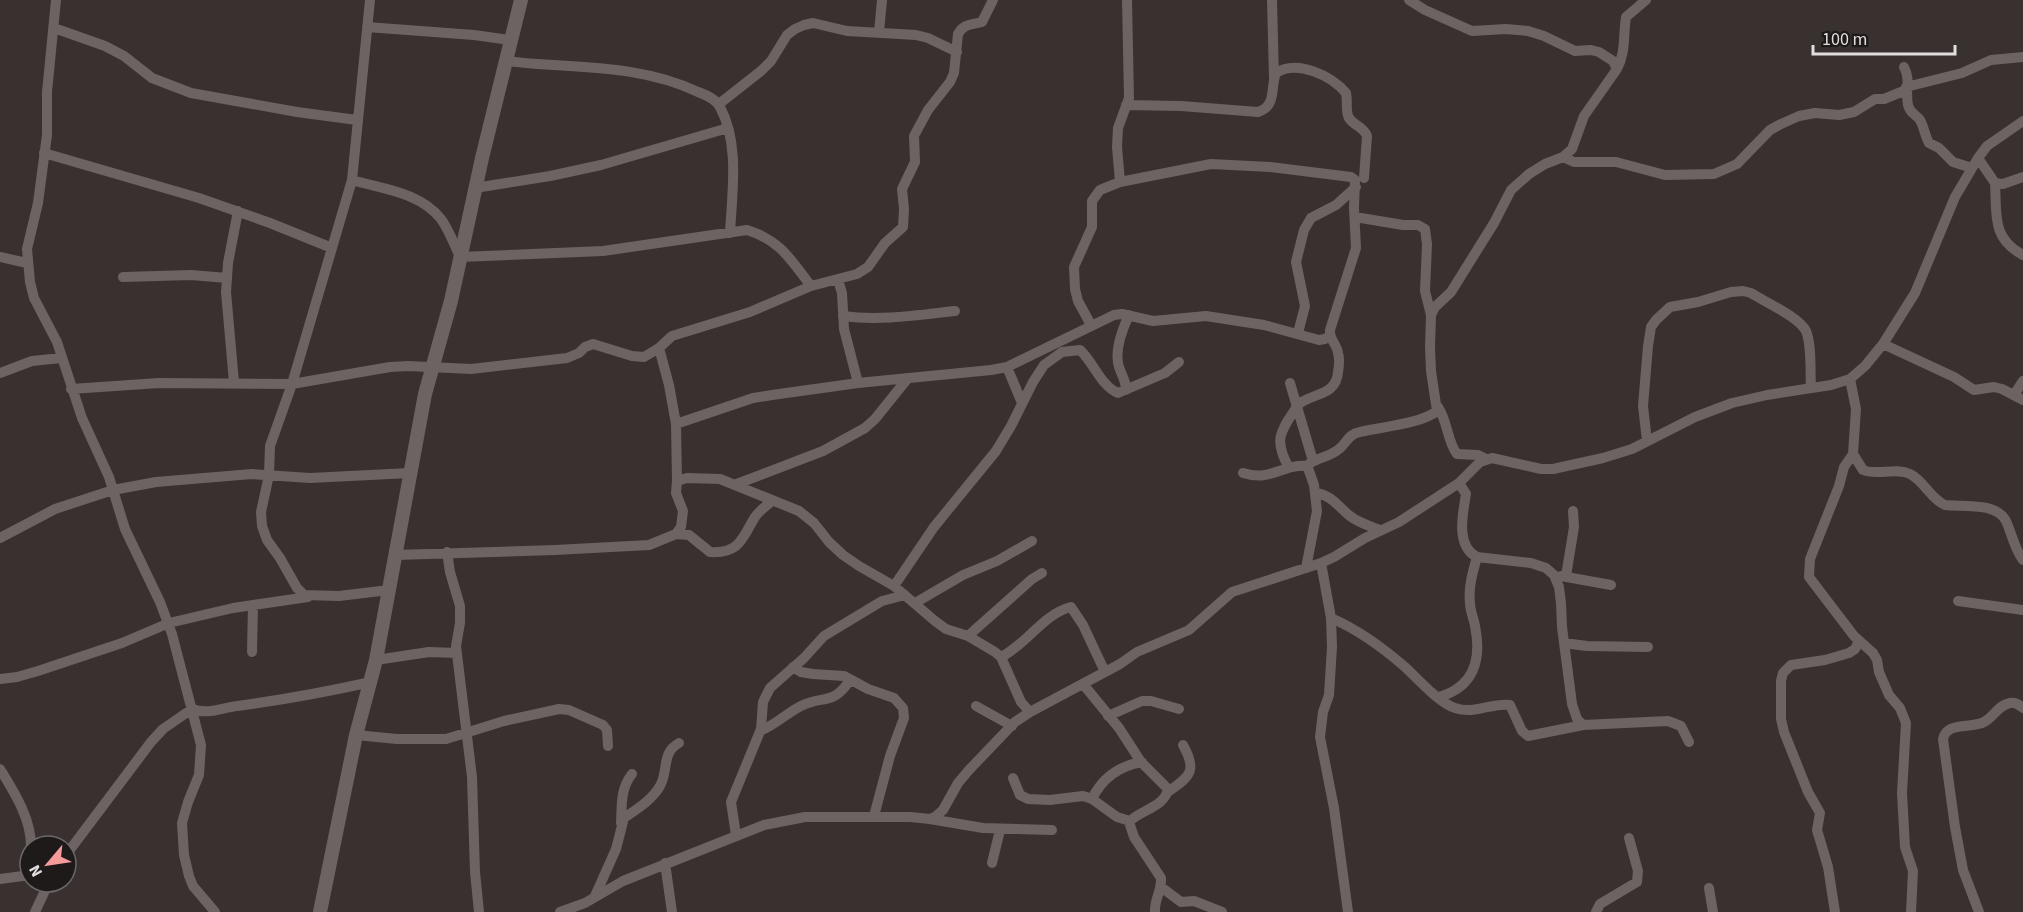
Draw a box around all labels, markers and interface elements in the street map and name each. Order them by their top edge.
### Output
scale bar [1813,18,1956,56]
text: 100 m [1822,27,1867,52]
north arrow [18,834,78,894]
text: N [24,861,48,881]

